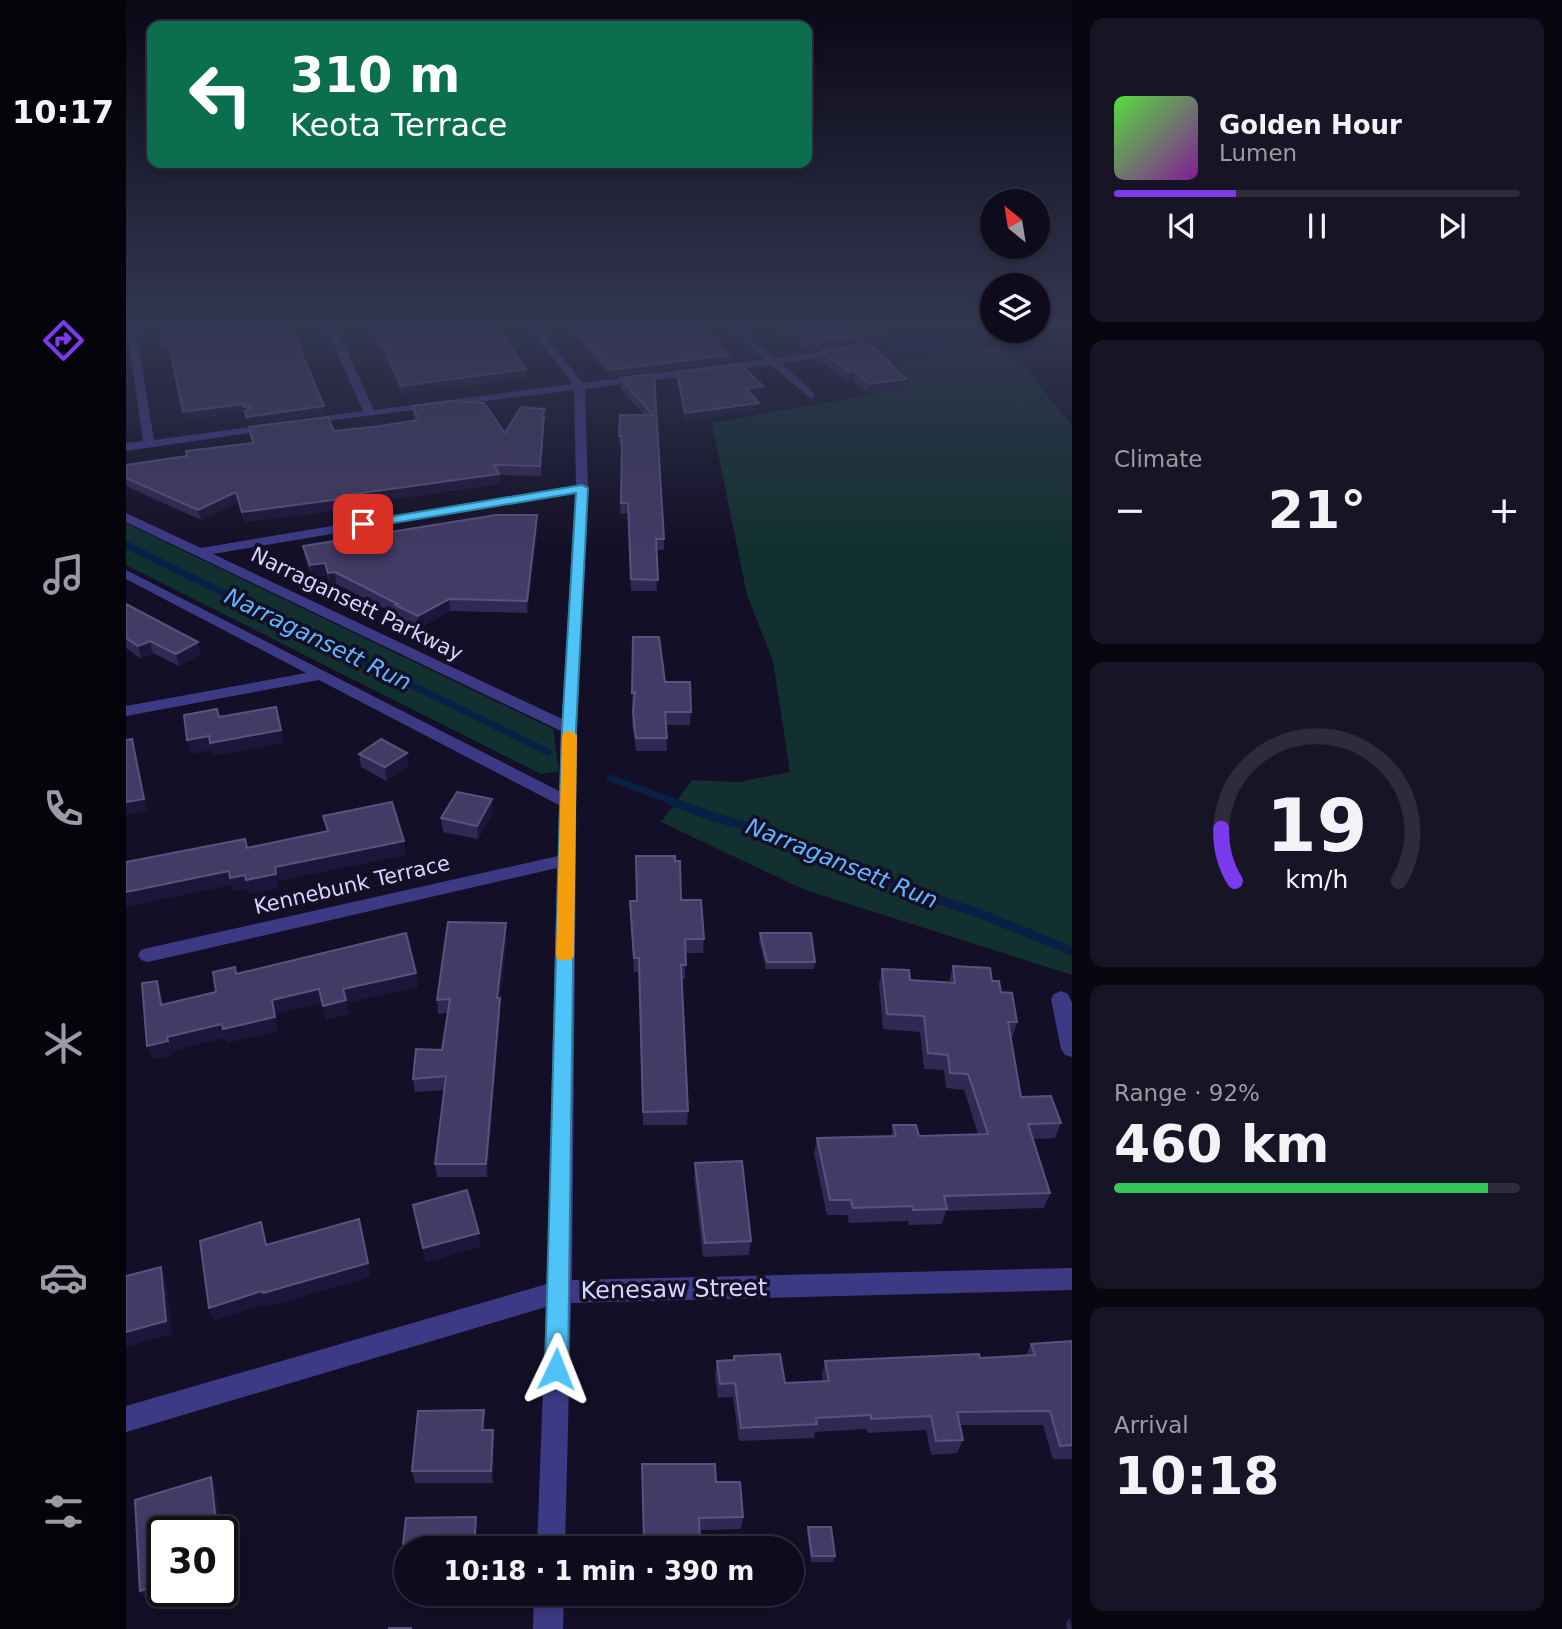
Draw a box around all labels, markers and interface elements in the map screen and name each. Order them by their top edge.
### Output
text: 310 m [290,47,460,104]
icon: left [175,49,266,140]
text: 10:17 [12,93,114,131]
text: Keota Terrace [290,106,507,144]
text: Golden Hour [1219,110,1402,140]
text: Lumen [1219,140,1297,166]
north arrow [980,189,1050,259]
map controls [980,189,1050,343]
icon: previous [1163,207,1201,245]
icon: pause [1298,207,1336,245]
icon: next [1433,207,1471,245]
button: layers [980,273,1050,343]
icon: directions [39,316,88,365]
text: Climate [1114,446,1203,472]
text: 21° [1268,480,1366,540]
text: − [1114,488,1146,532]
text: + [1488,488,1520,532]
pin [333,494,393,554]
icon: arrive [344,505,382,543]
street label: Narragansett Parkway [247,542,467,666]
icon: music [39,550,88,599]
water label: Narragansett Run [221,583,415,695]
text: 19 [1266,783,1368,868]
icon: phone [39,784,88,833]
water label: Narragansett Run [742,813,942,913]
street label: Kennebunk Terrace [252,851,452,919]
text: km/h [1285,864,1349,893]
icon: climate [39,1019,88,1068]
text: Range · 92% [1114,1080,1260,1106]
text: 460 km [1114,1114,1329,1174]
icon: car [39,1253,88,1302]
street label: Kenesaw Street [580,1273,768,1305]
position arrow [519,1332,593,1406]
text: Arrival [1114,1412,1189,1438]
text: 10:18 [1114,1446,1280,1506]
icon: filters [39,1487,88,1536]
speed limit sign: 30 [147,1516,238,1607]
text: 10:18 · 1 min · 390 m [444,1556,754,1586]

